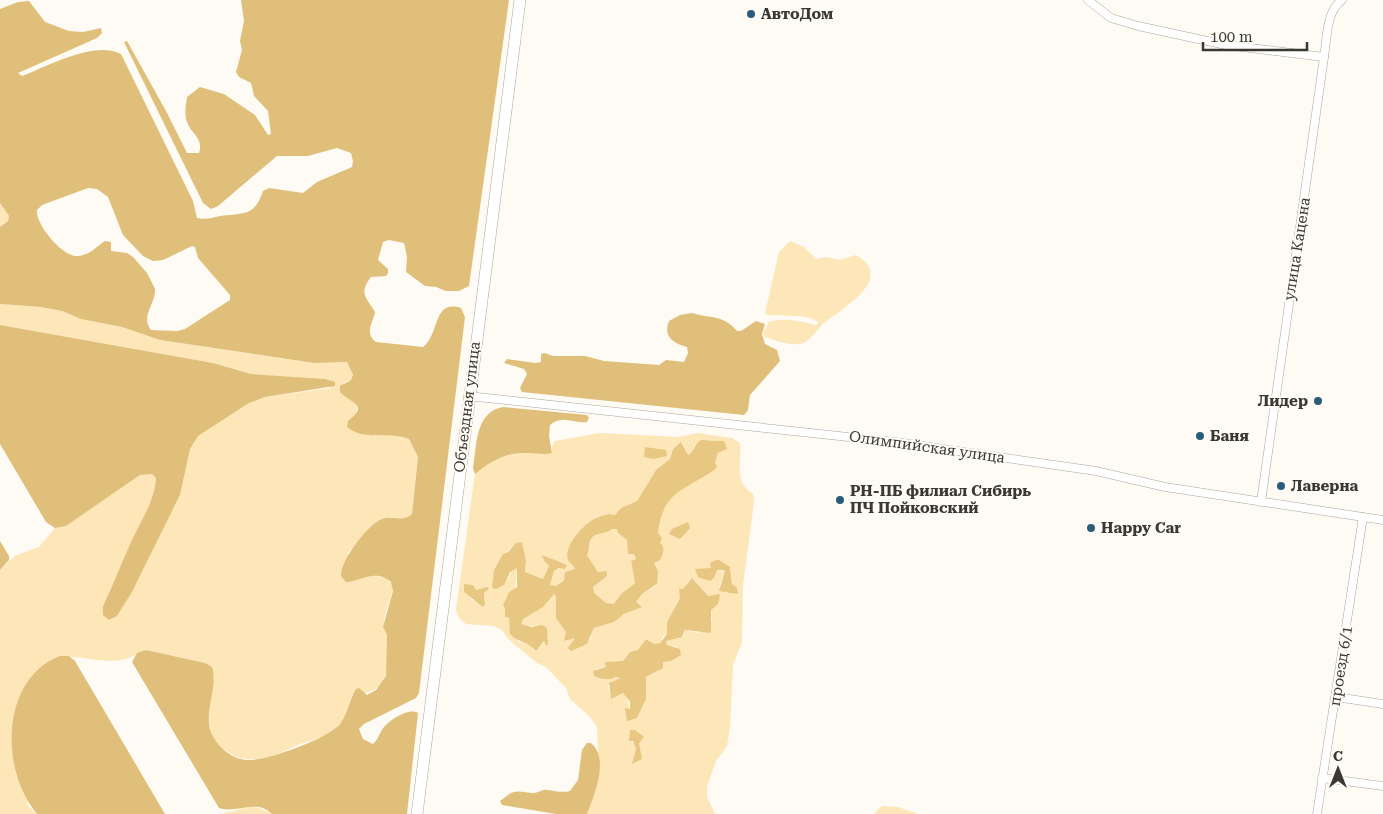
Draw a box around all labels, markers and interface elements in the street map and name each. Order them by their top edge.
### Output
place label: АвтоДом [761,5,833,23]
marker: АвтоДом [745,8,757,20]
scale bar [1203,20,1307,52]
text: 100 m [1210,28,1253,46]
street label: улица Кацена [1280,196,1314,302]
street label: Объездная улица [450,340,484,474]
place label: Лидер [1258,392,1308,410]
marker: Лидер [1312,395,1324,407]
street label: Олимпийская улица [848,427,1006,467]
place label: Баня [1210,427,1249,445]
marker: Баня [1194,430,1206,442]
place label: Лаверна [1291,477,1359,495]
marker: Лаверна [1275,480,1287,492]
place label: РН-ПБ филиал Сибирь ПЧ Пойковский [850,482,1031,517]
marker: РН-ПБ филиал Сибирь ПЧ Пойковский [834,494,846,506]
place label: Happy Car [1101,519,1181,537]
marker: Happy Car [1085,522,1097,534]
street label: проезд 6/1 [1326,625,1356,707]
north arrow [1313,744,1363,794]
text: С [1333,748,1343,764]

